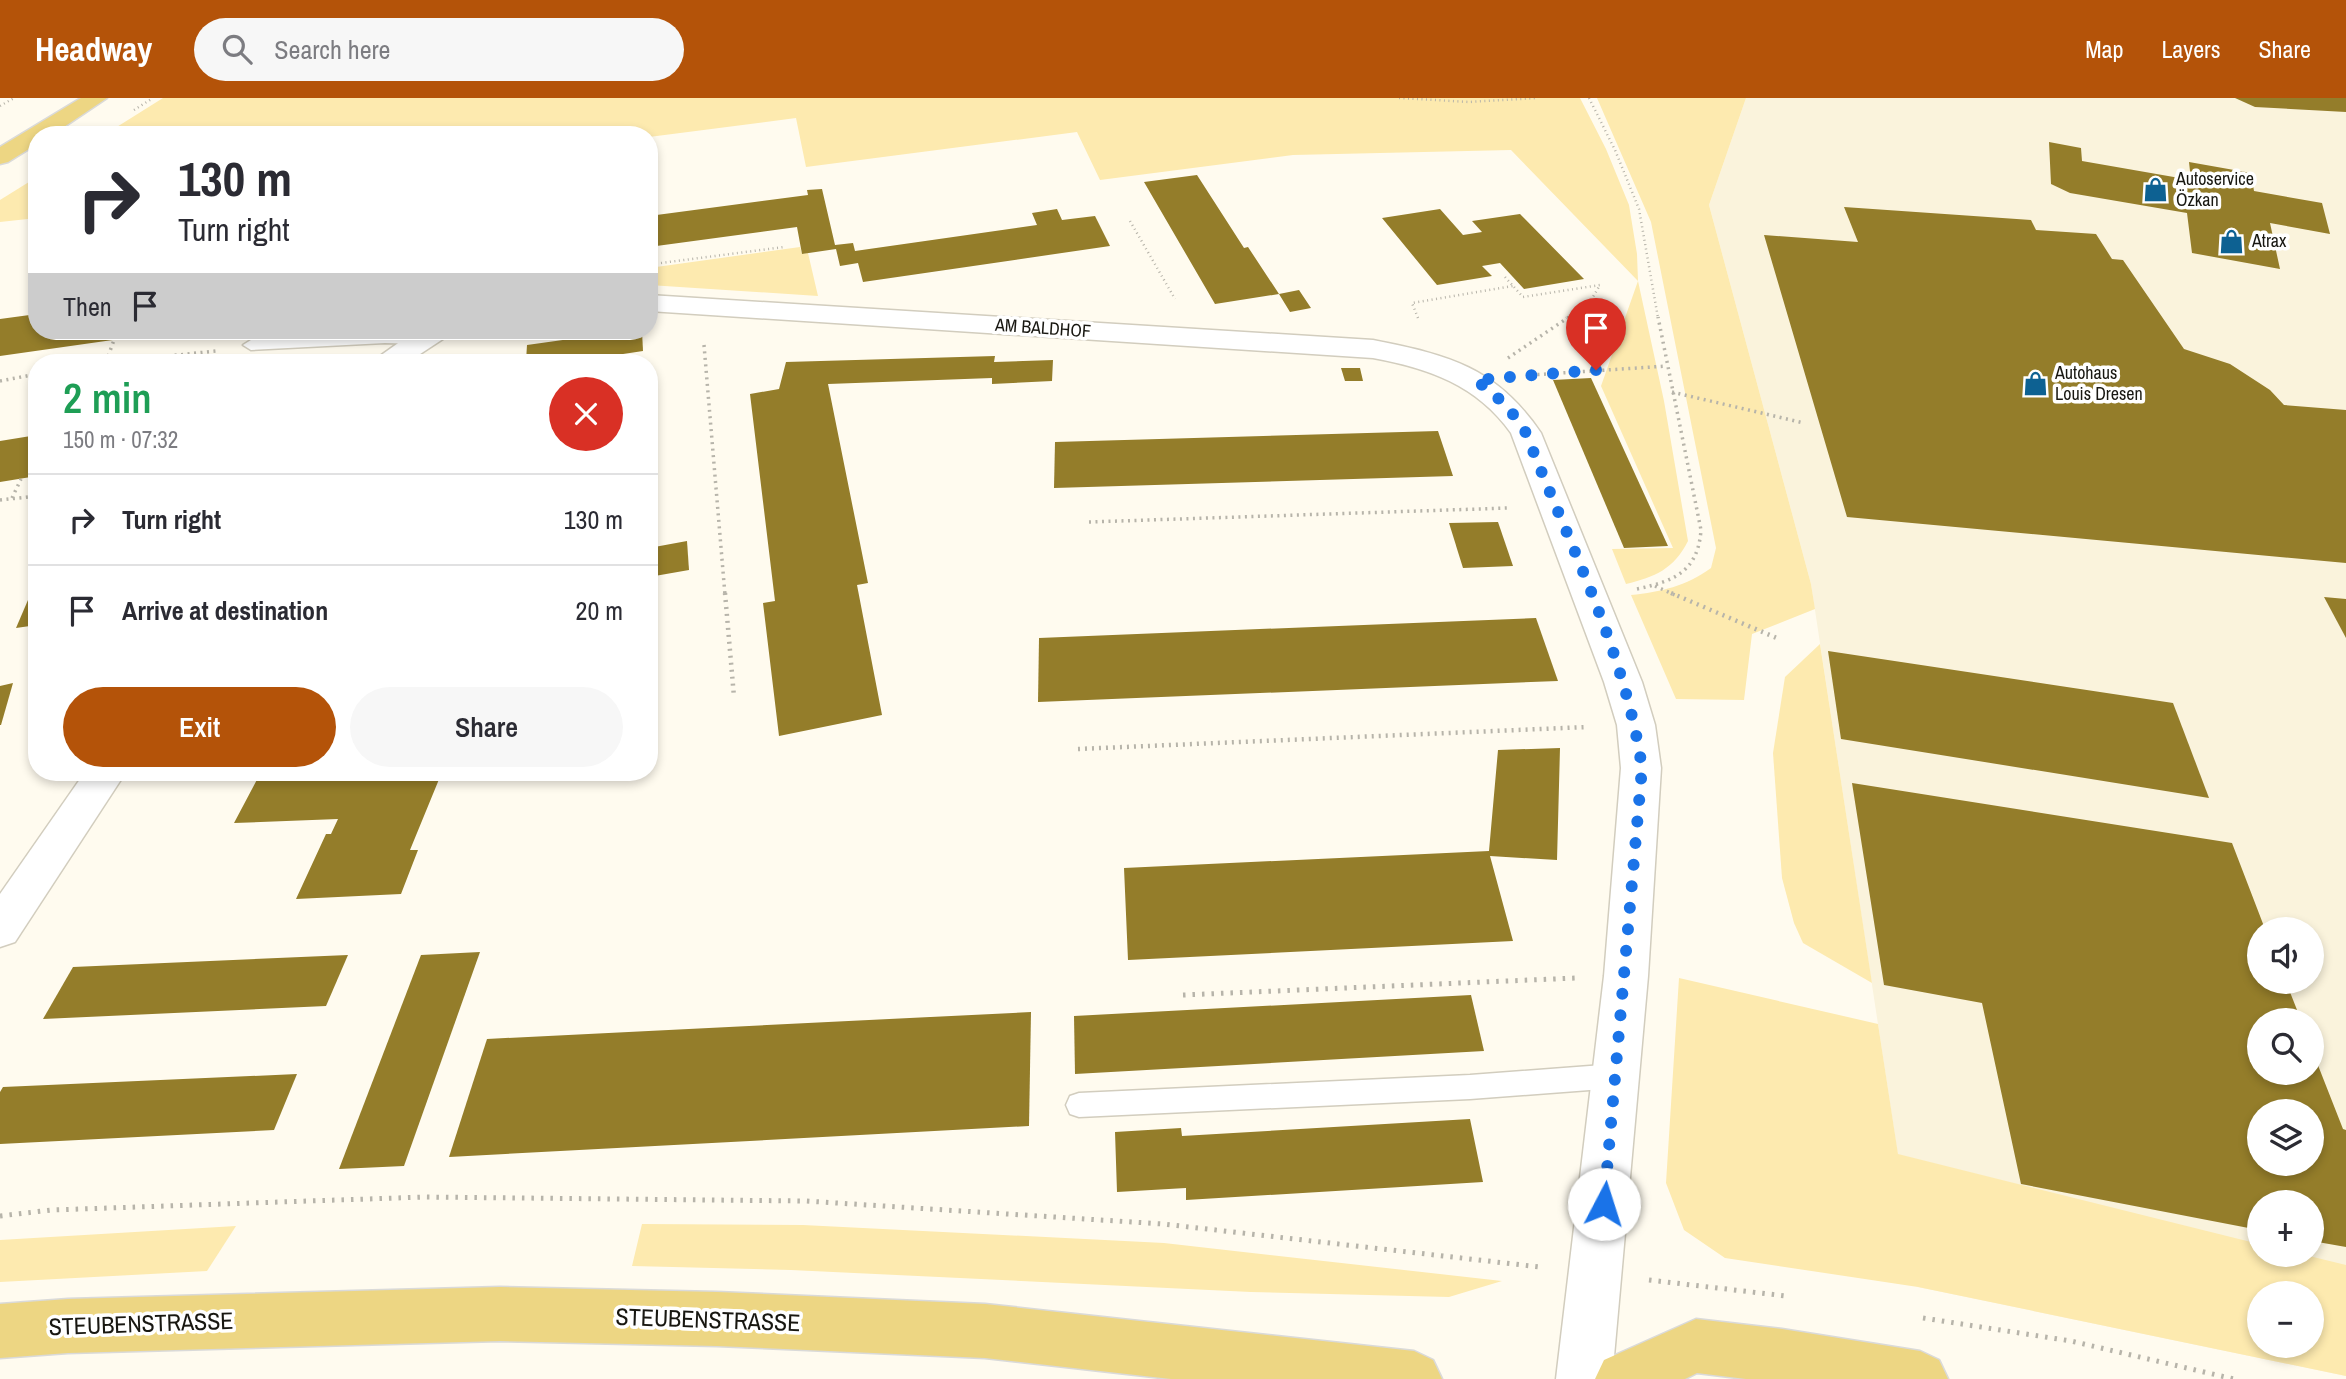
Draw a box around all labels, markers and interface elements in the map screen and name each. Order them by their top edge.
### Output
search box [194,18,684,81]
text: Headway [35,27,152,71]
icon: search [218,30,256,68]
text: Search here [274,32,390,67]
text: Map [2085,33,2123,65]
text: Layers [2161,33,2220,65]
text: Share [2258,33,2311,65]
text: 130 m [178,145,292,211]
icon: right [63,154,154,245]
place label: Autoservice Özkan [2175,166,2254,212]
shop icon: Autoservice Özkan [2142,175,2170,203]
text: Turn right [178,208,290,251]
shop icon: Atrax [2218,227,2246,255]
place label: Atrax [2251,228,2287,253]
icon: arrive [126,287,164,325]
text: Then [63,289,112,324]
pin [1566,298,1626,370]
icon: arrive [1577,309,1615,347]
street label: AM BALDHOF [993,312,1092,343]
place label: Autohaus Louis Dresen [2054,360,2143,406]
shop icon: Autohaus Louis Dresen [2021,369,2049,397]
text: 2 min [63,370,152,426]
button: close [549,377,623,451]
text: 150 m · 07:32 [63,424,178,455]
icon: right [63,501,101,539]
text: Turn right [122,502,221,537]
text: 130 m [564,502,623,537]
icon: arrive [63,592,101,630]
text: Arrive at destination [122,593,328,628]
text: 20 m [576,593,623,628]
button: Exit [63,687,336,767]
button: Share [350,687,623,767]
map controls [2247,917,2324,1358]
button: sound [2247,917,2324,994]
button: search [2247,1008,2324,1085]
button: layers [2247,1099,2324,1176]
position arrow [1567,1167,1641,1241]
button: + [2247,1190,2324,1267]
button: − [2247,1281,2324,1358]
street label: STEUBENSTRASSE [615,1300,801,1338]
street label: STEUBENSTRASSE [48,1304,234,1342]

